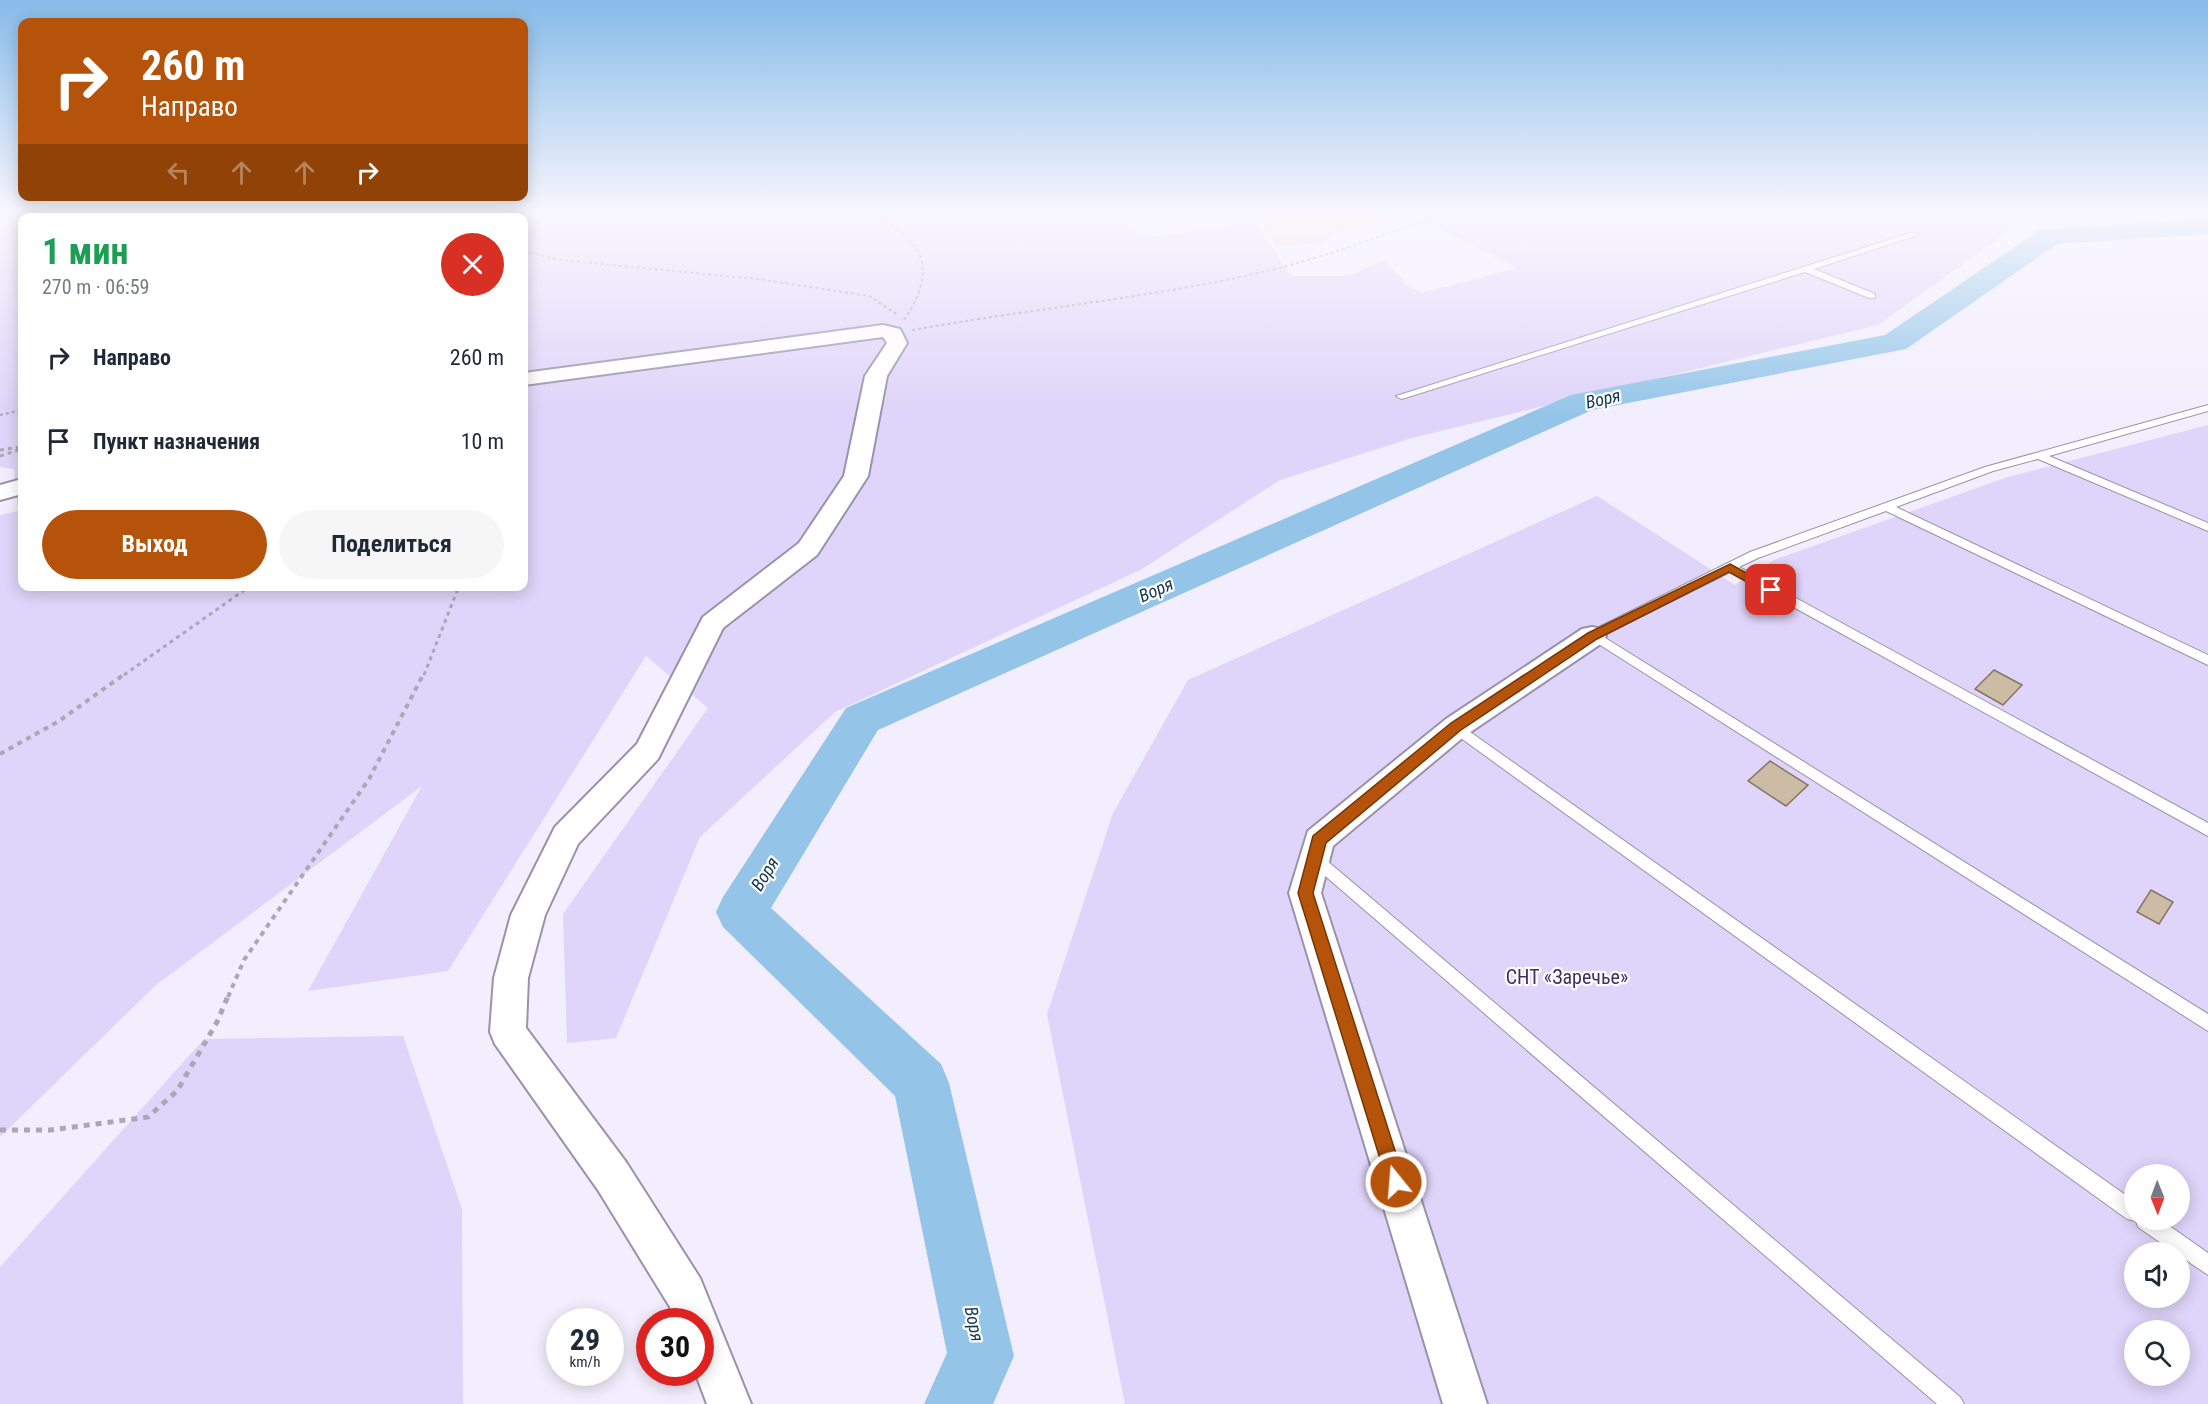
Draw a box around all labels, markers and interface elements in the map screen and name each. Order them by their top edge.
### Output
text: 260 m [141,41,246,90]
icon: right [42,42,120,120]
text: Направо [141,91,238,123]
icon: left [162,156,195,189]
icon: ahead [225,156,258,189]
icon: ahead [288,156,321,189]
icon: right [351,156,384,189]
text: 1 мин [42,231,128,273]
button: close [441,233,504,296]
text: 270 m · 06:59 [42,275,149,299]
icon: right [42,341,75,374]
text: Направо [93,345,171,370]
text: 260 m [450,345,504,370]
water label: Воря [1583,384,1622,413]
icon: arrive [42,425,75,458]
text: Пункт назначения [93,429,260,454]
text: 10 m [461,429,504,454]
button: Выход [42,510,267,579]
button: Поделиться [279,510,504,579]
pin [1745,564,1796,615]
water label: Воря [1135,573,1176,606]
icon: arrive [1754,573,1787,606]
water label: Воря [746,853,783,894]
park label: СНТ «Заречье» [1506,965,1628,989]
position arrow [1364,1150,1428,1214]
north arrow [2124,1164,2190,1230]
map controls [2124,1164,2190,1386]
button: sound [2124,1242,2190,1308]
water label: Воря [961,1304,988,1343]
speed limit sign: 30 [636,1308,714,1386]
button: search [2124,1320,2190,1386]
text: 29 [570,1322,600,1357]
text: km/h [570,1353,600,1371]

